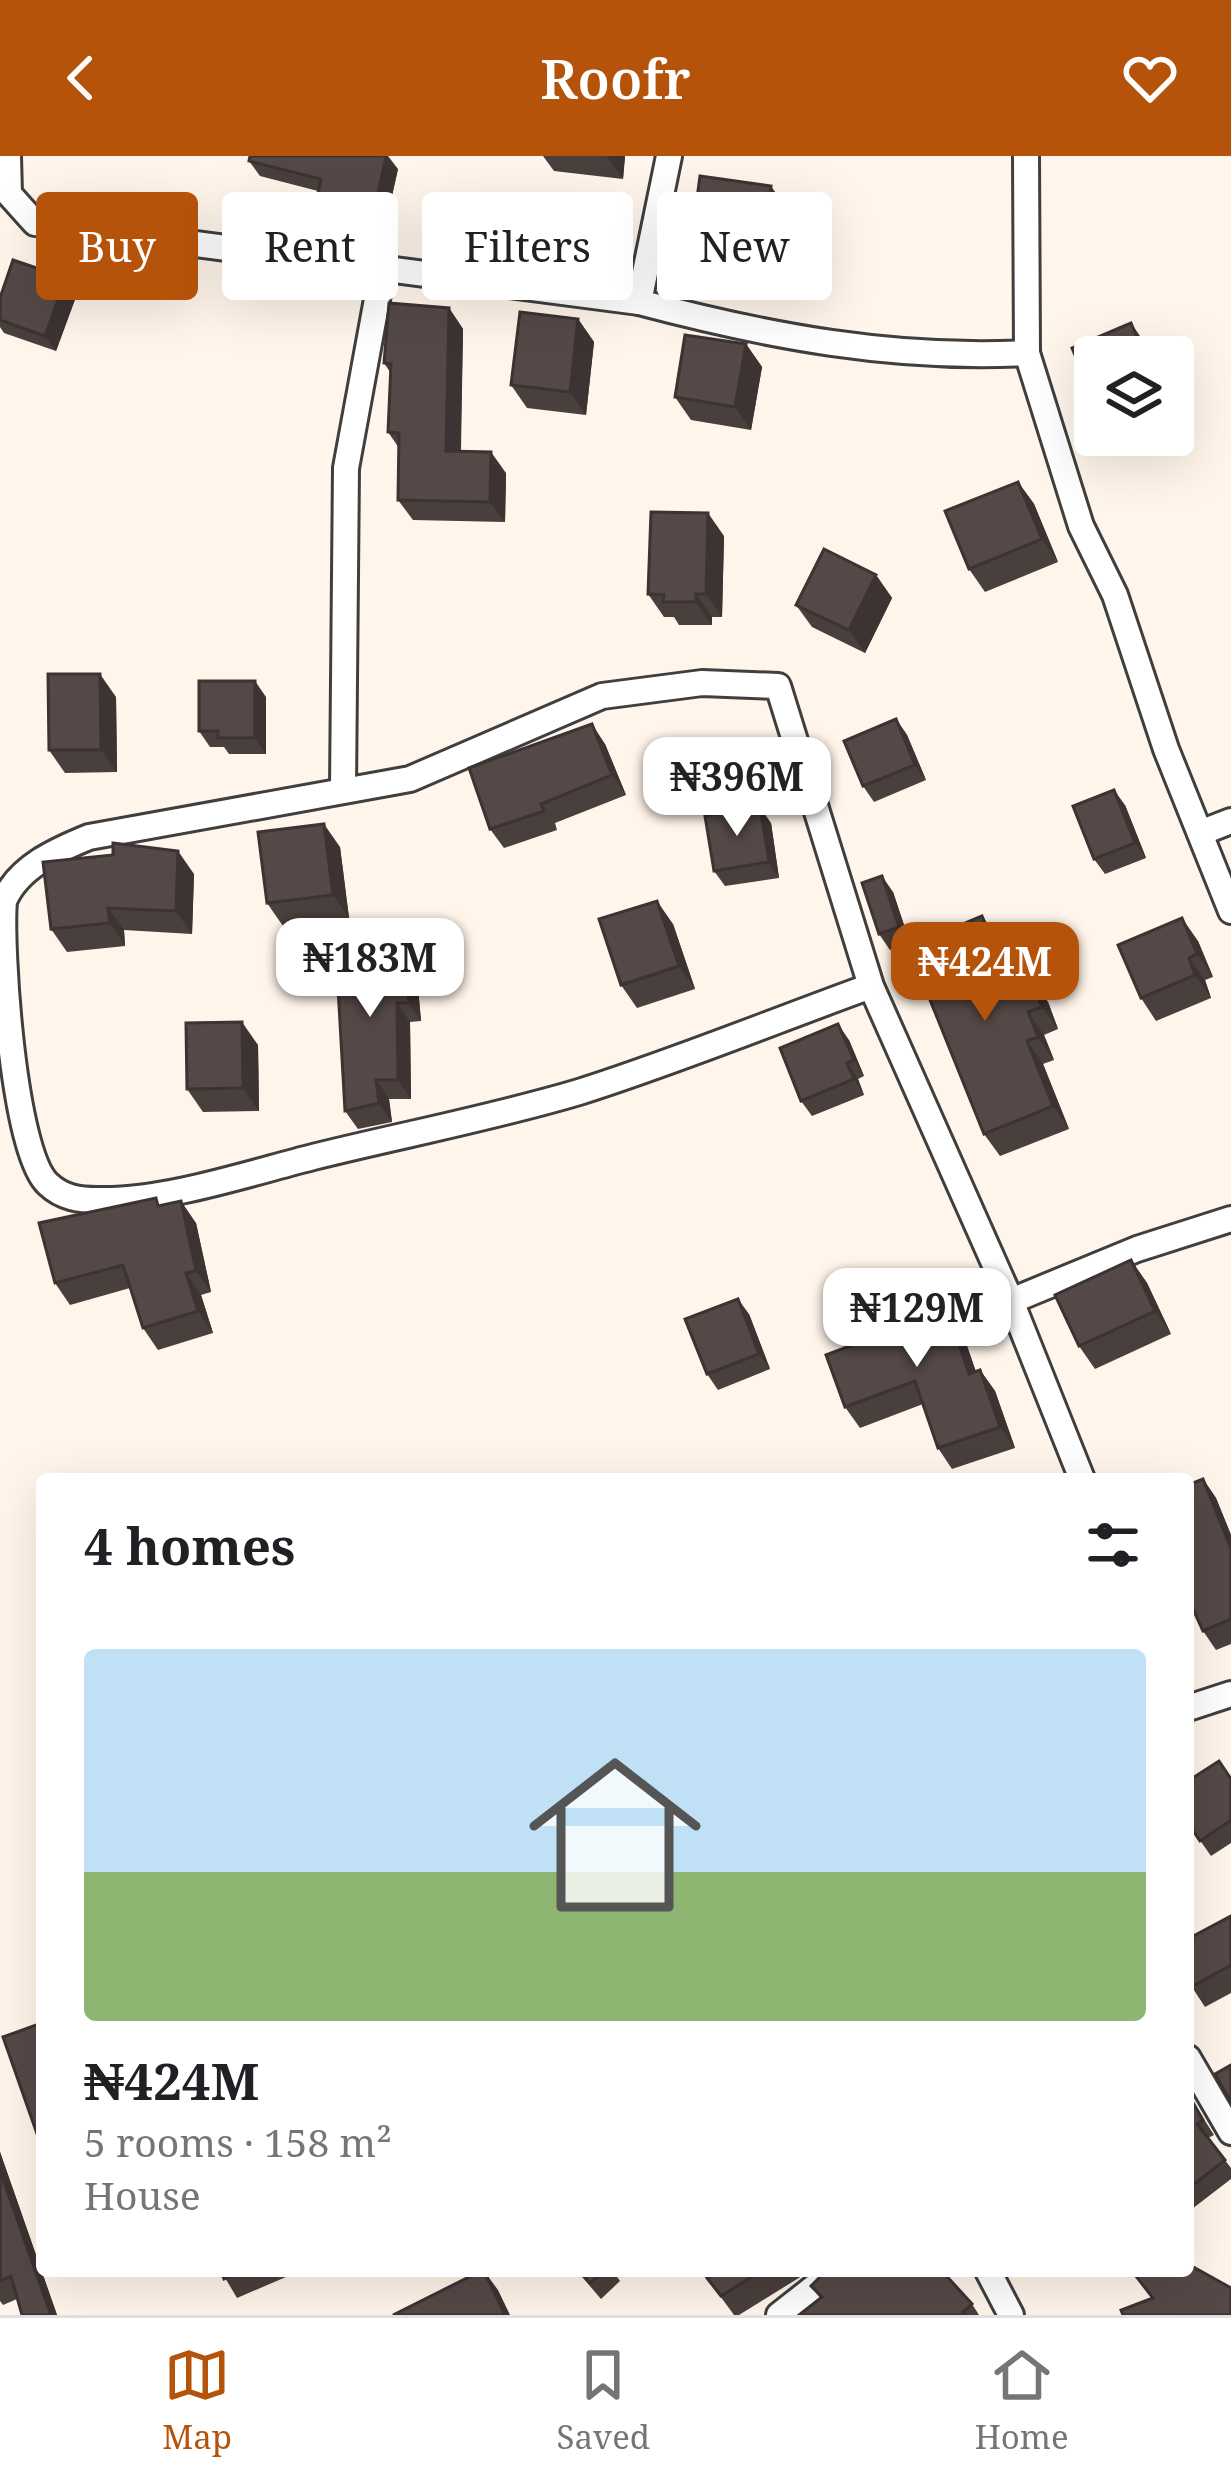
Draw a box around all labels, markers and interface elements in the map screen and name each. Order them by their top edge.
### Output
text: Roofr [540,41,691,115]
icon: back [48,45,114,111]
icon: heart [1117,45,1183,111]
chip: Buy [36,192,198,300]
chip: Rent [222,192,398,300]
chip: Filters [422,192,633,300]
chip: New [657,192,832,300]
map controls [1074,336,1194,456]
button: layers [1074,336,1194,456]
pin: ₦396M [653,737,821,839]
text: ₦396M [670,749,804,802]
pin: ₦183M [286,918,454,1020]
pin: ₦424M [901,922,1069,1024]
text: ₦183M [303,930,437,983]
text: ₦424M [918,934,1052,987]
pin: ₦129M [833,1268,1001,1370]
text: ₦129M [850,1280,984,1333]
text: 4 homes [84,1510,295,1580]
icon: filters [1080,1512,1146,1578]
icon: home [507,1727,723,1943]
text: ₦424M [84,2045,259,2115]
text: 5 rooms · 158 m² [84,2115,392,2168]
text: House [84,2168,201,2221]
tab: Map [162,2342,232,2459]
tab: Saved [557,2342,650,2459]
tab: Home [975,2342,1069,2459]

